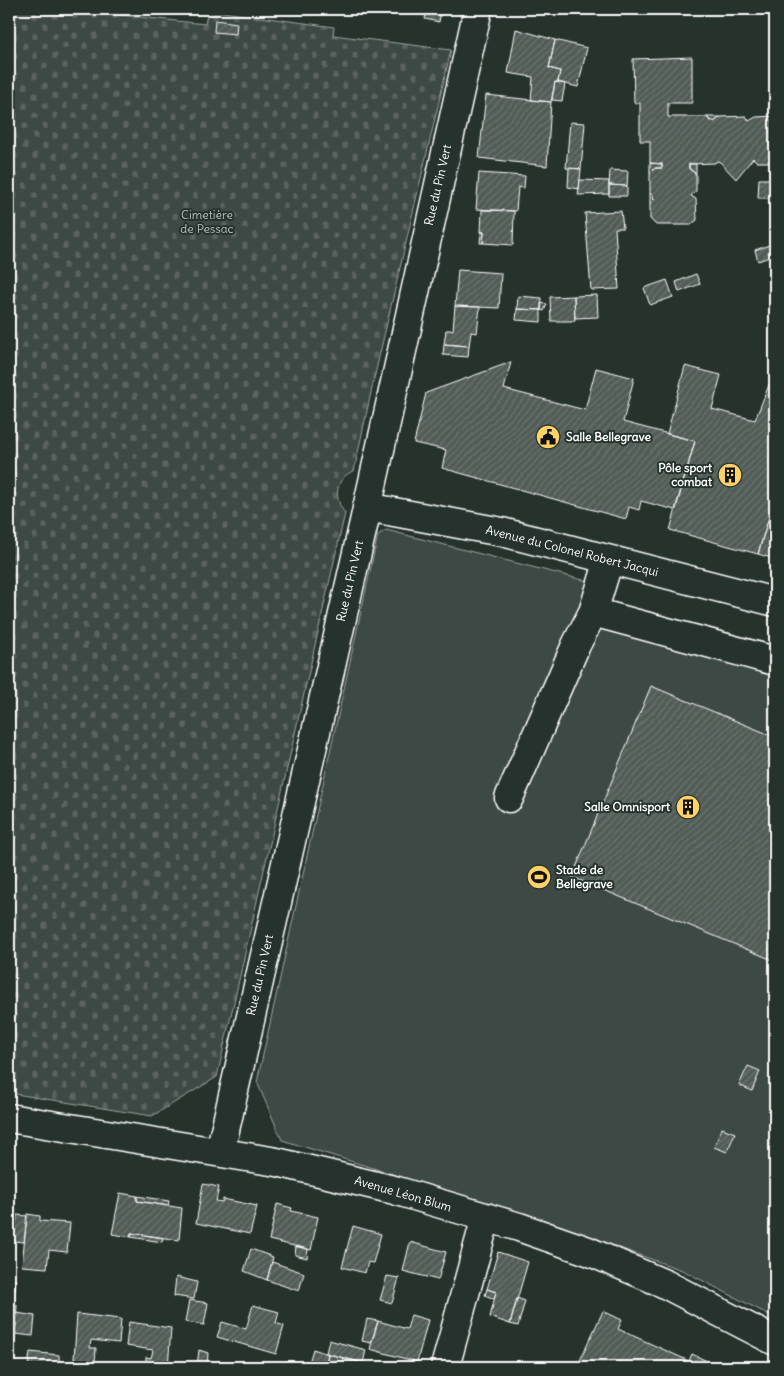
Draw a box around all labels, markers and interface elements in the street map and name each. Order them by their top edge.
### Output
street label: Rue du Pin Vert [421,143,454,227]
park label: Cimetière de Pessac [180,207,234,236]
public building icon: Salle Bellegrave [535,424,561,450]
place label: Salle Bellegrave [566,429,652,445]
place label: Pôle sport combat [658,460,713,489]
building icon: Pôle sport combat [717,462,743,488]
street label: Avenue du Colonel Robert Jacqui [484,522,660,579]
street label: Rue du Pin Vert [333,539,366,623]
building icon: Salle Omnisport [675,794,701,820]
place label: Salle Omnisport [584,799,671,815]
place label: Stade de Bellegrave [556,862,613,892]
sports icon: Stade de Bellegrave [526,864,552,890]
street label: Rue du Pin Vert [243,933,276,1017]
street label: Avenue Léon Blum [353,1172,454,1215]

